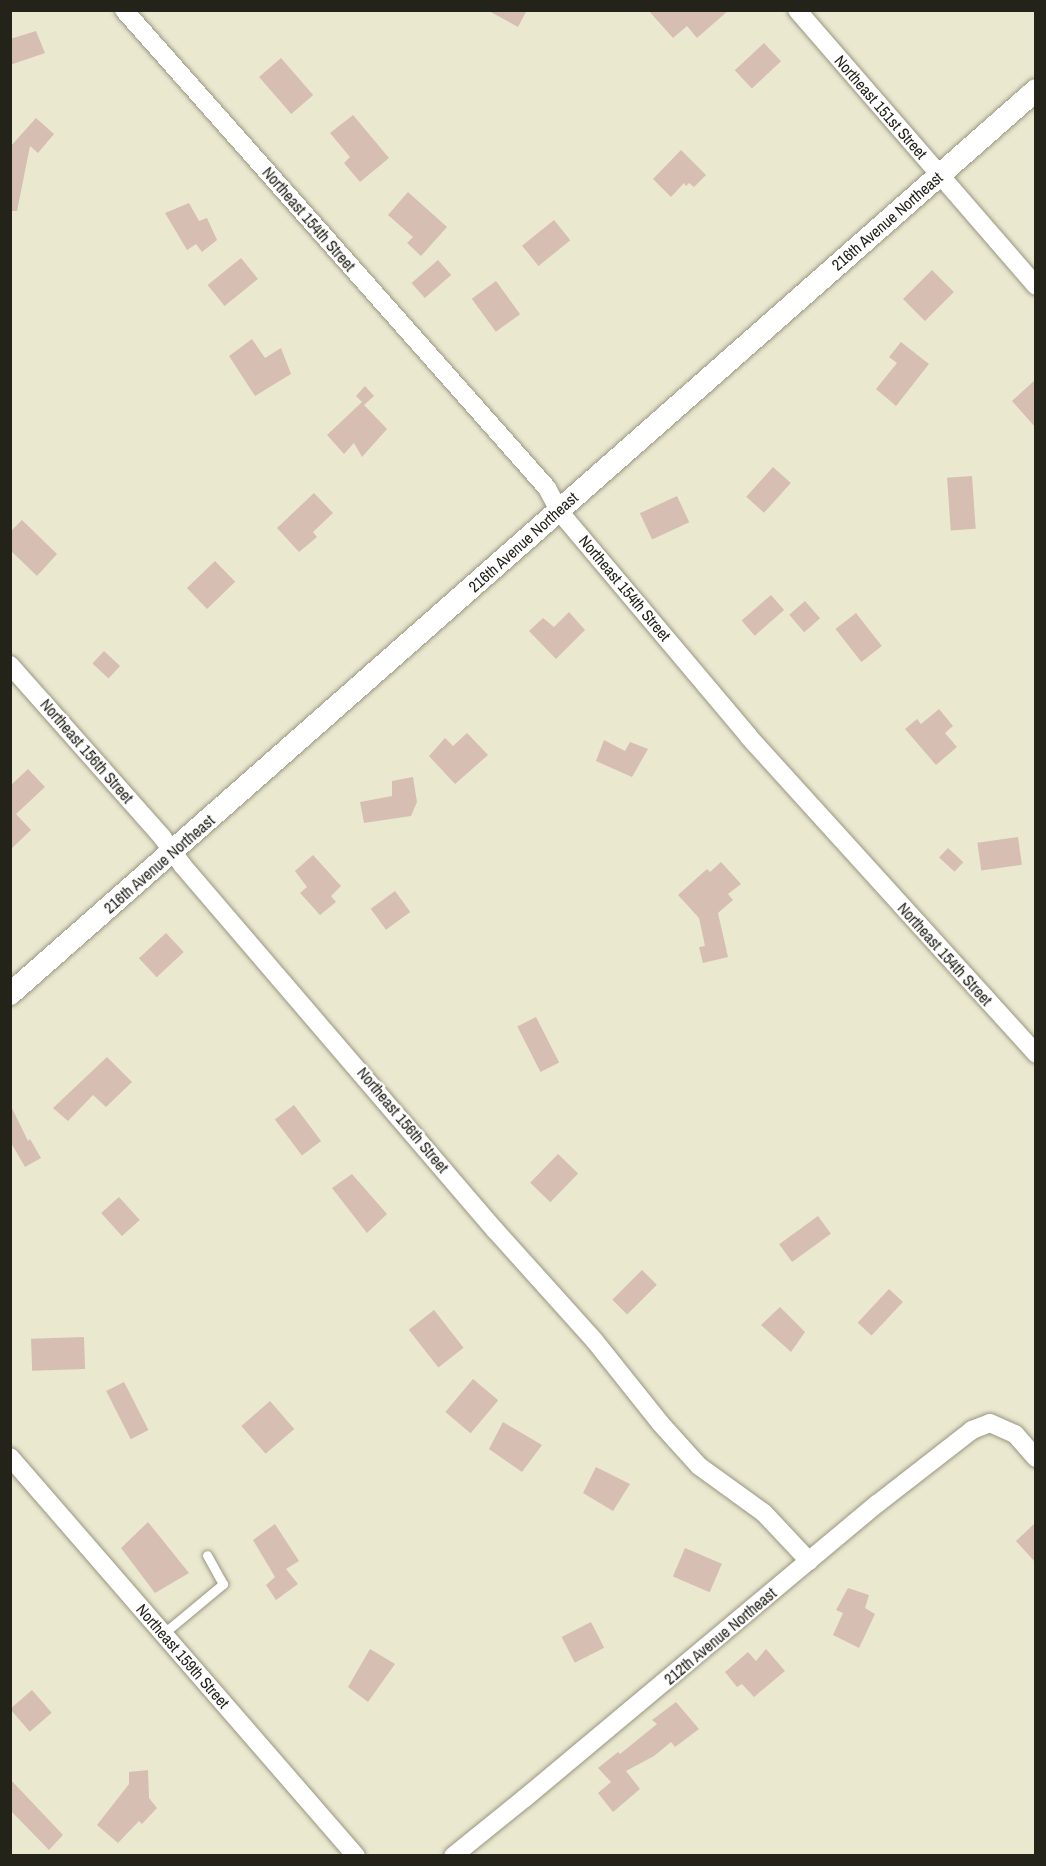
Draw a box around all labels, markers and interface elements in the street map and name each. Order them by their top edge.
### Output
street label: Northeast 151st Street [831,51,931,163]
street label: Northeast 154th Street [258,163,360,275]
street label: 216th Avenue Northeast [827,167,947,275]
street label: 216th Avenue Northeast [464,488,582,596]
street label: Northeast 154th Street [575,531,675,645]
street label: Northeast 156th Street [36,695,138,807]
street label: 216th Avenue Northeast [99,810,219,918]
street label: Northeast 154th Street [894,899,996,1009]
street label: Northeast 156th Street [353,1063,453,1177]
street label: 212th Avenue Northeast [660,1583,780,1689]
street label: Northeast 159th Street [132,1600,234,1712]

